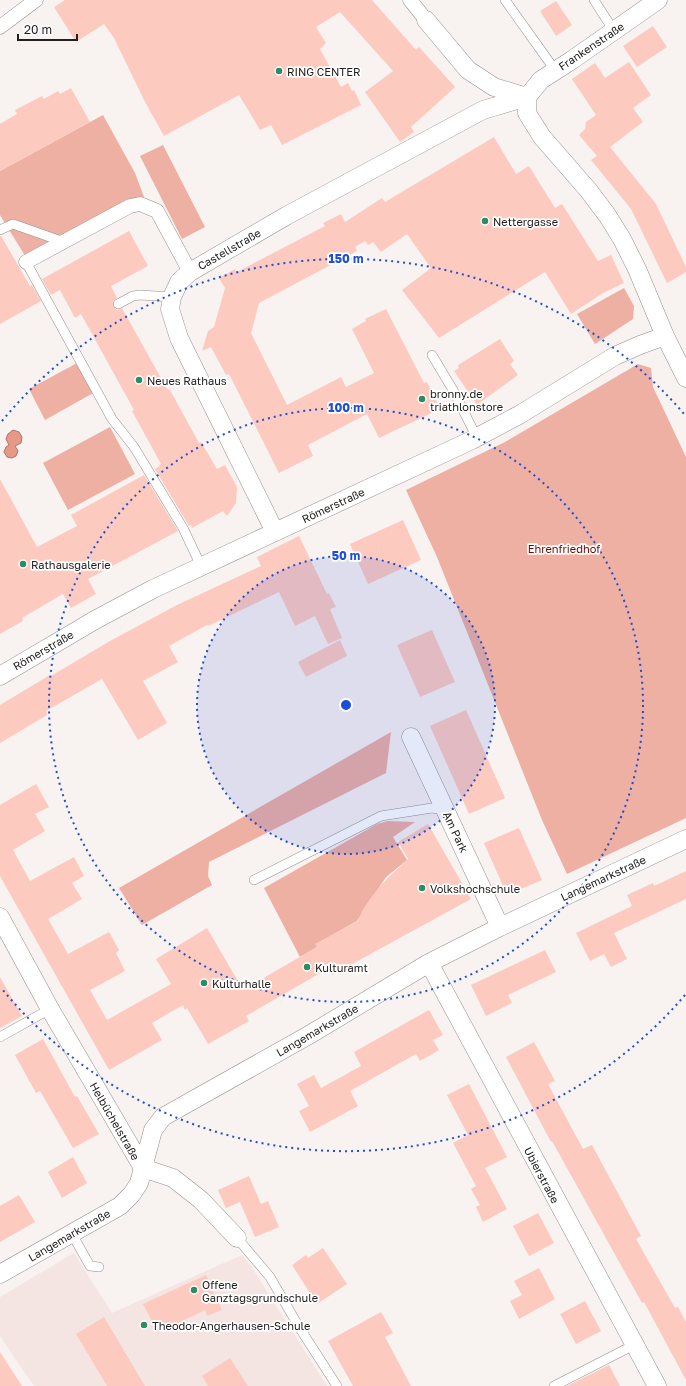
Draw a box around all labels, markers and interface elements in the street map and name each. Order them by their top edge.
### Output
scale bar [18,16,77,42]
street label: Frankenstraße [556,19,626,73]
text: 20 m [24,22,52,37]
place label: RING CENTER [287,65,360,78]
marker: RING CENTER [274,66,284,76]
place label: Nettergasse [493,215,558,228]
marker: Nettergasse [480,216,490,226]
street label: Castellstraße [195,226,263,272]
text: 150 m [329,251,363,266]
place label: Neues Rathaus [147,374,227,387]
marker: Neues Rathaus [134,375,144,385]
place label: bronny.de triathlonstore [430,387,503,413]
marker: bronny.de triathlonstore [417,394,427,404]
text: 100 m [328,400,364,415]
street label: Römerstraße [300,485,366,525]
park label: Ehrenfriedhof [528,542,600,555]
text: 50 m [332,548,360,563]
place label: Rathausgalerie [31,558,111,571]
marker: Rathausgalerie [18,559,28,569]
street label: Römerstraße [10,627,76,673]
centre of rings [339,698,353,712]
street label: Am Park [441,809,471,855]
street label: Langemarkstraße [558,853,648,903]
place label: Volkshochschule [430,882,520,895]
marker: Volkshochschule [417,883,427,893]
place label: Kulturamt [315,961,368,974]
marker: Kulturamt [302,962,312,972]
place label: Kulturhalle [212,977,271,990]
marker: Kulturhalle [199,978,209,988]
street label: Langemarkstraße [274,1001,360,1059]
street label: Helbüchelstraße [87,1080,143,1162]
street label: Ubierstraße [522,1145,562,1205]
street label: Langemarkstraße [26,1206,112,1264]
place label: Offene Ganztagsgrundschule [202,1278,318,1304]
marker: Offene Ganztagsgrundschule [189,1285,199,1295]
place label: Theodor-Angerhausen-Schule [152,1319,310,1332]
marker: Theodor-Angerhausen-Schule [139,1320,149,1330]

